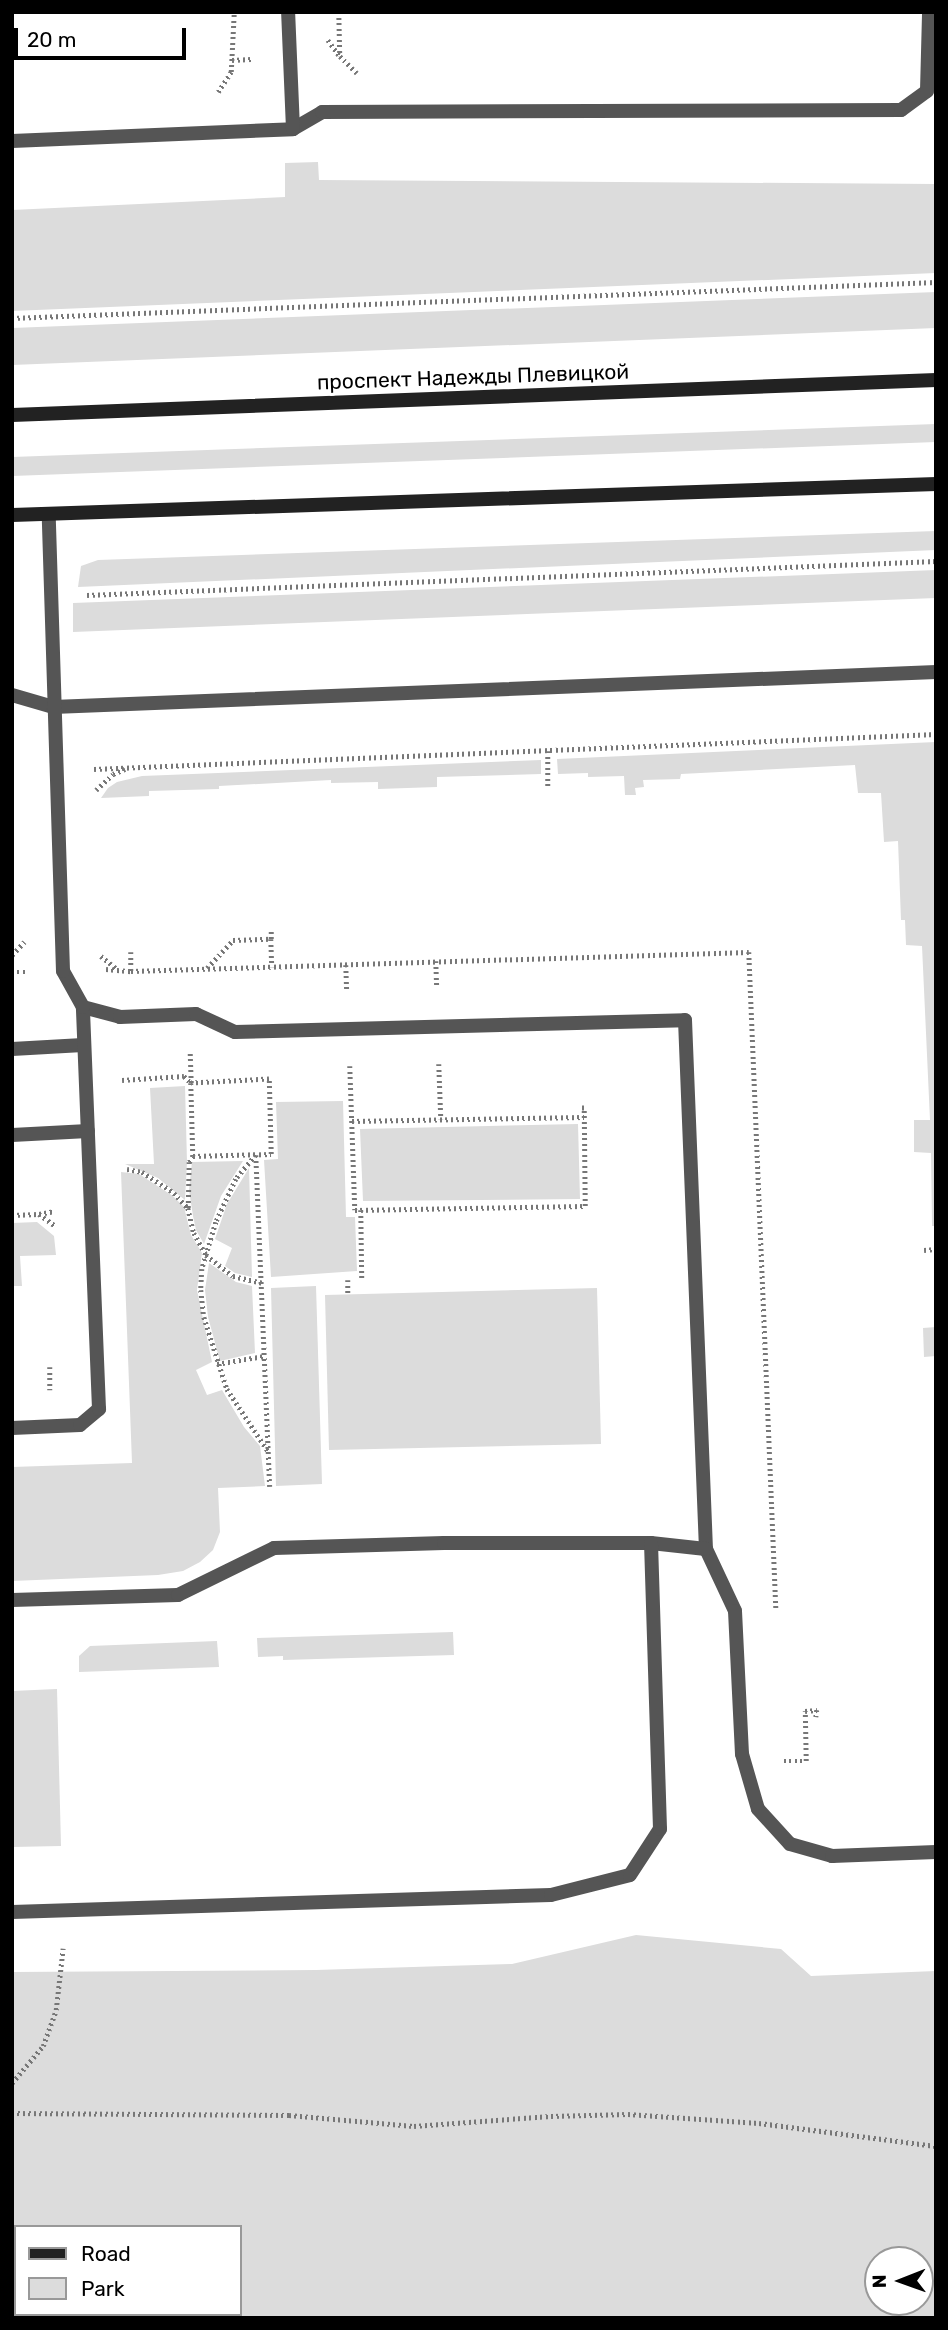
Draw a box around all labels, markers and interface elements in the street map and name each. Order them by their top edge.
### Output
scale bar [18,14,189,58]
text: 20 m [27,27,76,52]
street label: проспект Надежды Плевицкой [316,359,630,395]
legend [14,2225,242,2316]
text: Road [81,2241,131,2266]
north arrow [864,2246,934,2316]
text: N [868,2274,891,2288]
text: Park [81,2276,125,2301]

